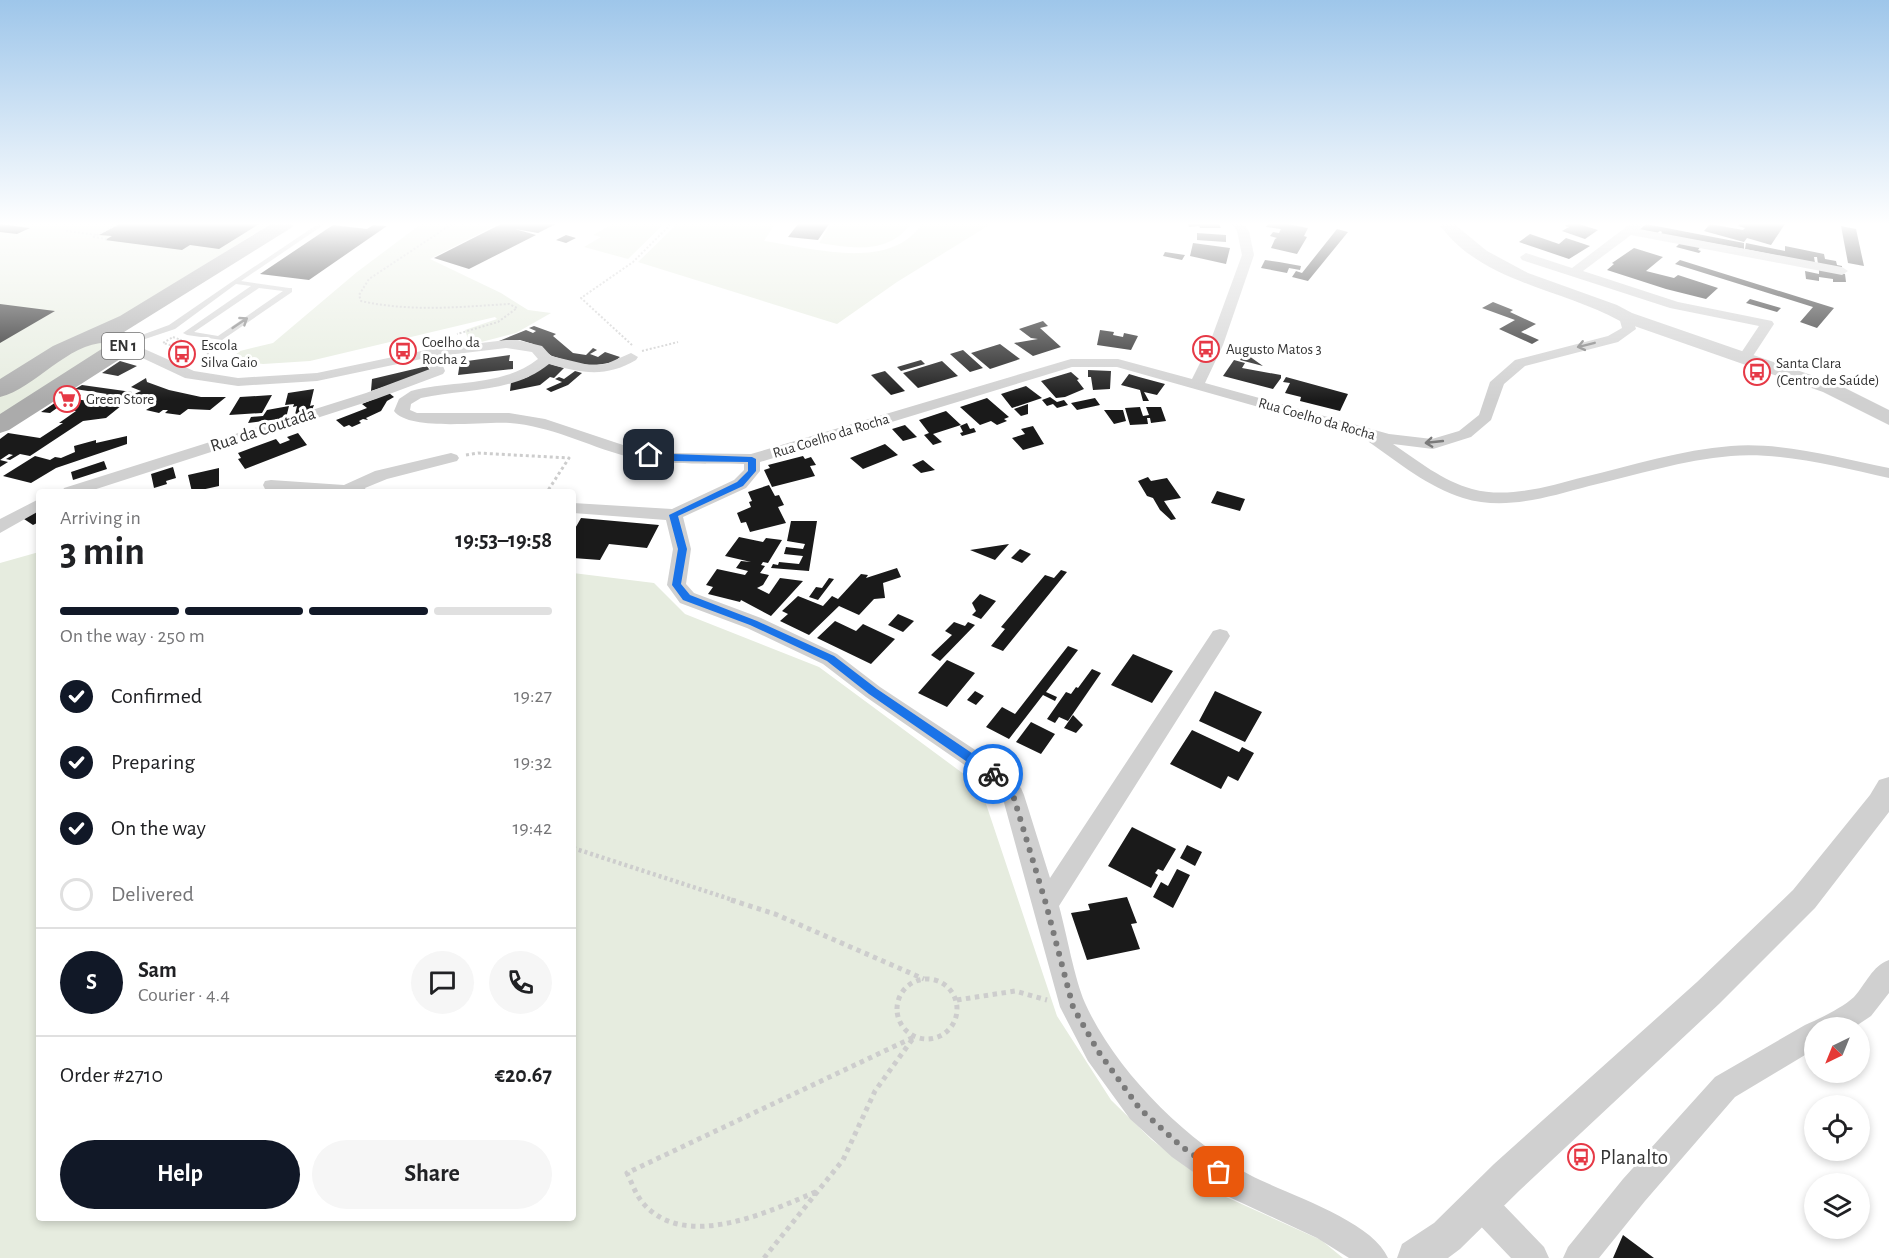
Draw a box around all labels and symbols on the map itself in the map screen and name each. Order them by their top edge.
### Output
one-way arrow [231,317,247,329]
road number: EN 1 [102,333,144,359]
bus stop icon: Augusto Matos 3 [1191,334,1221,364]
place label: Coelho da Rocha 2 [422,335,480,367]
bus stop icon: Coelho da Rocha 2 [388,336,418,366]
place label: Escola Silva Gaio [201,338,258,370]
bus stop icon: Escola Silva Gaio [167,339,197,369]
one-way arrow [1577,340,1596,352]
place label: Augusto Matos 3 [1226,342,1322,357]
place label: Santa Clara (Centro de Saúde) [1776,356,1880,388]
bus stop icon: Santa Clara (Centro de Saúde) [1742,357,1772,387]
supermarket icon: Green Store [52,384,82,414]
place label: Green Store [86,392,154,407]
street label: Rua Coelho da Rocha [1257,395,1377,443]
street label: Rua da Coutada [208,405,318,455]
street label: Rua Coelho da Rocha [771,411,891,461]
pin [623,429,674,480]
one-way arrow [1424,437,1444,448]
courier [963,744,1023,804]
north arrow [1804,1017,1870,1083]
bus stop icon: Planalto [1566,1142,1596,1172]
pin [1193,1146,1244,1197]
place label: Planalto [1600,1147,1668,1168]

